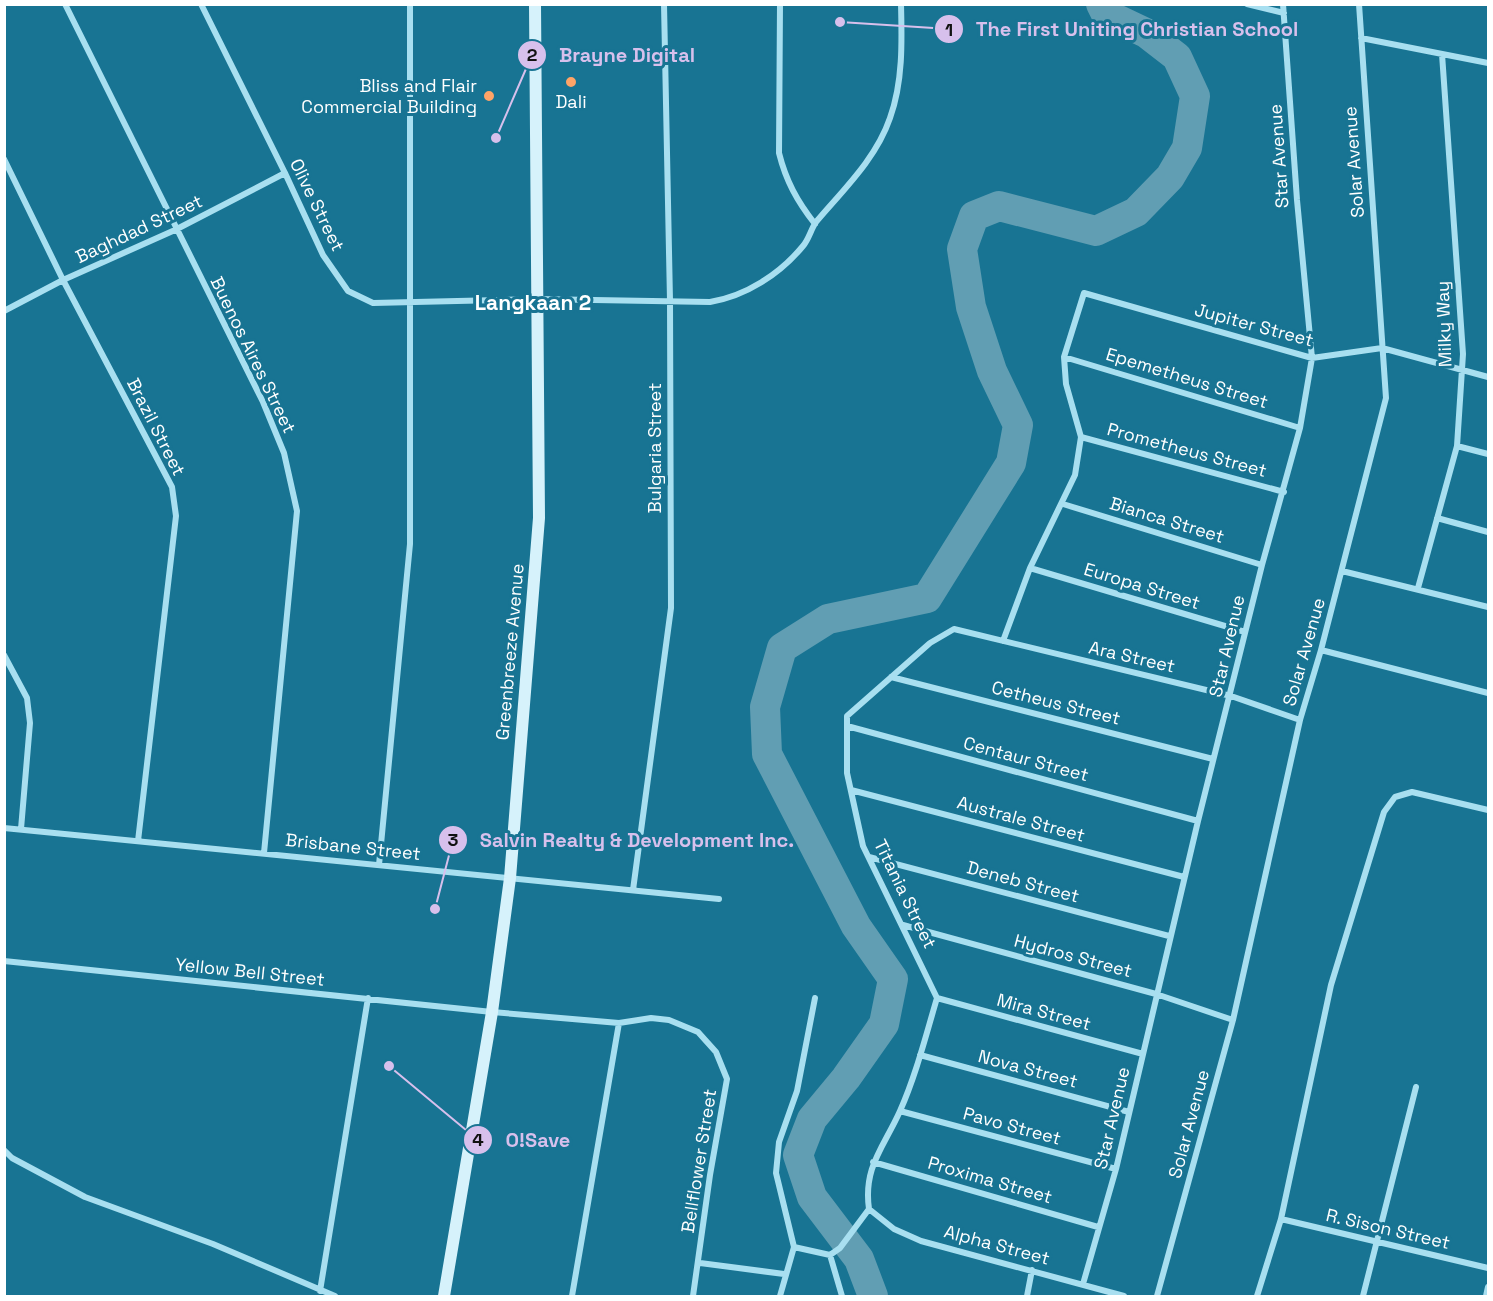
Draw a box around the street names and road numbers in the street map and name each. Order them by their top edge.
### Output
street label: Star Avenue [1263,103,1294,209]
street label: Solar Avenue [1338,106,1369,219]
street label: Olive Street [285,155,350,255]
street label: Baghdad Street [72,189,206,268]
street label: Buenos Aires Street [206,273,301,437]
street label: Milky Way [1431,280,1456,368]
street label: Jupiter Street [1192,298,1316,351]
street label: Epemetheus Street [1103,342,1271,413]
street label: Brazil Street [122,374,191,479]
street label: Bulgaria Street [643,383,666,513]
street label: Prometheus Street [1105,417,1269,482]
street label: Bianca Street [1107,491,1227,548]
street label: Europa Street [1081,557,1203,614]
street label: Greenbreeze Avenue [490,563,529,741]
street label: Star Avenue [1204,592,1249,699]
street label: Solar Avenue [1277,595,1330,709]
street label: Ara Street [1087,635,1177,678]
street label: Cetheus Street [989,675,1123,730]
street label: Centaur Street [961,731,1091,786]
street label: Australe Street [955,790,1088,847]
street label: Brisbane Street [284,828,422,865]
street label: Titania Street [869,835,942,952]
street label: Deneb Street [964,855,1082,908]
street label: Hydros Street [1012,929,1135,982]
street label: Yellow Bell Street [174,952,326,991]
street label: Mira Street [995,988,1094,1035]
street label: Nova Street [976,1044,1080,1093]
street label: Star Avenue [1089,1064,1134,1171]
street label: Solar Avenue [1163,1067,1214,1181]
street label: Bellflower Street [676,1087,721,1235]
street label: Pavo Street [961,1101,1064,1150]
street label: Proxima Street [925,1151,1055,1208]
street label: R. Sison Street [1324,1203,1452,1254]
street label: Alpha Street [942,1219,1052,1270]

